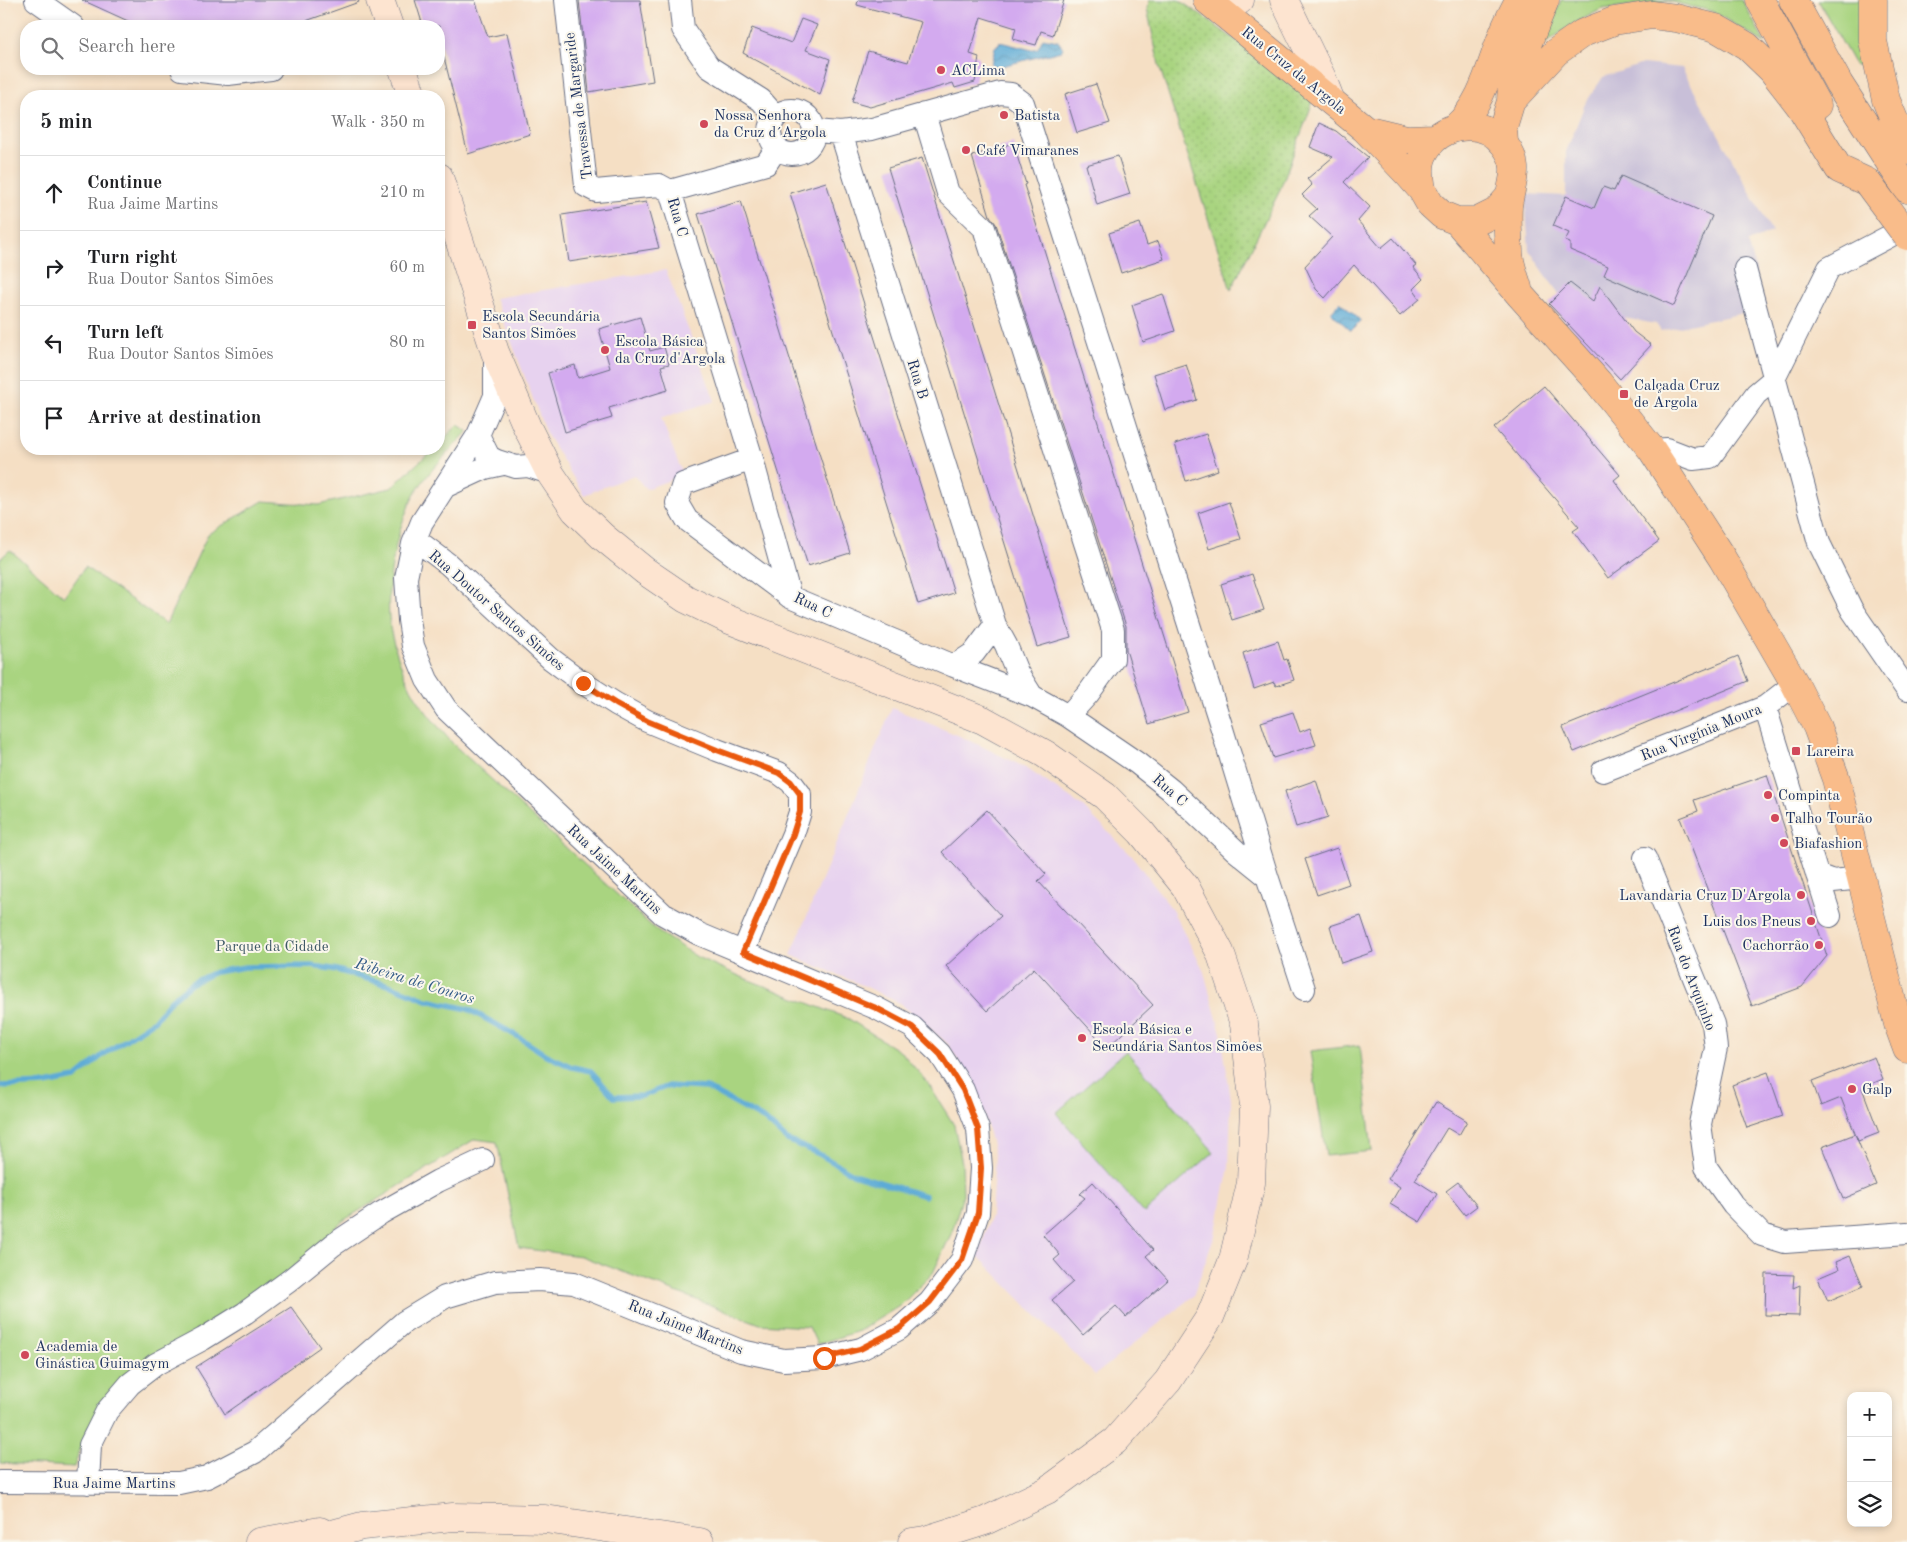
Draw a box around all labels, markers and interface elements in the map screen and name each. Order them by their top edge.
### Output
search box [20,20,445,75]
street label: Rua Cruz da Argola [1238,25,1349,118]
street label: Travessa de Margaride [563,31,596,180]
icon: search [38,34,66,62]
text: Search here [78,38,175,57]
marker: ACLima [935,64,947,76]
place label: ACLima [951,64,1006,79]
place label: Nossa Senhora da Cruz d´Argola [714,109,827,141]
marker: Batista [998,109,1010,121]
place label: Batista [1014,109,1061,124]
text: 5 min [40,112,93,133]
text: Walk · 350 m [330,115,425,131]
marker: Nossa Senhora da Cruz d´Argola [698,118,710,130]
marker: Café Vimaranes [960,144,972,156]
place label: Café Vimaranes [976,144,1079,159]
text: Continue [87,174,162,193]
icon: ahead [40,179,68,207]
text: 210 m [380,185,425,201]
street label: Rua C [664,196,689,239]
text: Rua Jaime Martins [87,197,218,213]
text: Turn right [87,249,177,268]
icon: right [40,254,68,282]
text: 60 m [389,260,425,276]
text: Rua Doutor Santos Simões [87,272,274,288]
place label: Escola Secundária Santos Simões [482,310,601,342]
marker: Escola Secundária Santos Simões [466,319,478,331]
text: Turn left [87,324,164,343]
icon: left [40,329,68,357]
text: 80 m [389,335,425,351]
place label: Escola Básica da Cruz d'Argola [615,335,726,367]
marker: Escola Básica da Cruz d'Argola [599,344,611,356]
text: Rua Doutor Santos Simões [87,347,274,363]
street label: Rua B [903,358,930,401]
place label: Calçada Cruz de Argola [1634,379,1720,411]
marker: Calçada Cruz de Argola [1618,388,1630,400]
icon: arrive [40,404,68,432]
text: Arrive at destination [87,409,261,428]
street label: Rua Doutor Santos Simões [425,548,567,674]
street label: Rua C [791,591,834,622]
route end [572,672,595,695]
street label: Rua Virgínia Moura [1639,702,1765,765]
marker: Lareira [1790,745,1802,757]
place label: Lareira [1806,745,1855,760]
street label: Rua C [1149,772,1189,810]
marker: Compinta [1762,789,1774,801]
place label: Compinta [1778,789,1841,804]
marker: Talho Tourão [1769,812,1781,824]
place label: Talho Tourão [1785,812,1872,827]
street label: Rua Jaime Martins [564,823,664,918]
marker: Biafashion [1778,837,1790,849]
place label: Biafashion [1794,837,1862,852]
place label: Lavandaria Cruz D'Argola [1619,889,1792,904]
marker: Lavandaria Cruz D'Argola [1795,889,1807,901]
place label: Luis dos Pneus [1702,915,1801,930]
marker: Luis dos Pneus [1805,915,1817,927]
street label: Rua do Arquinho [1664,924,1717,1033]
place label: Cachorrão [1742,939,1809,954]
marker: Cachorrão [1813,939,1825,951]
park label: Parque da Cidade [215,940,329,955]
water label: Ribeira de Couros [352,956,476,1008]
place label: Escola Básica e Secundária Santos Simões [1092,1023,1262,1055]
marker: Escola Básica e Secundária Santos Simões [1076,1032,1088,1044]
marker: Galp [1846,1083,1858,1095]
place label: Galp [1862,1083,1892,1098]
street label: Rua Jaime Martins [626,1298,745,1358]
place label: Academia de Ginástica Guimagym [35,1340,170,1372]
route start [813,1347,836,1370]
marker: Academia de Ginástica Guimagym [19,1349,31,1361]
map controls [1847,1392,1892,1527]
button: + [1847,1392,1892,1437]
button: − [1847,1437,1892,1482]
street label: Rua Jaime Martins [53,1477,175,1492]
button: layers [1847,1482,1892,1527]

